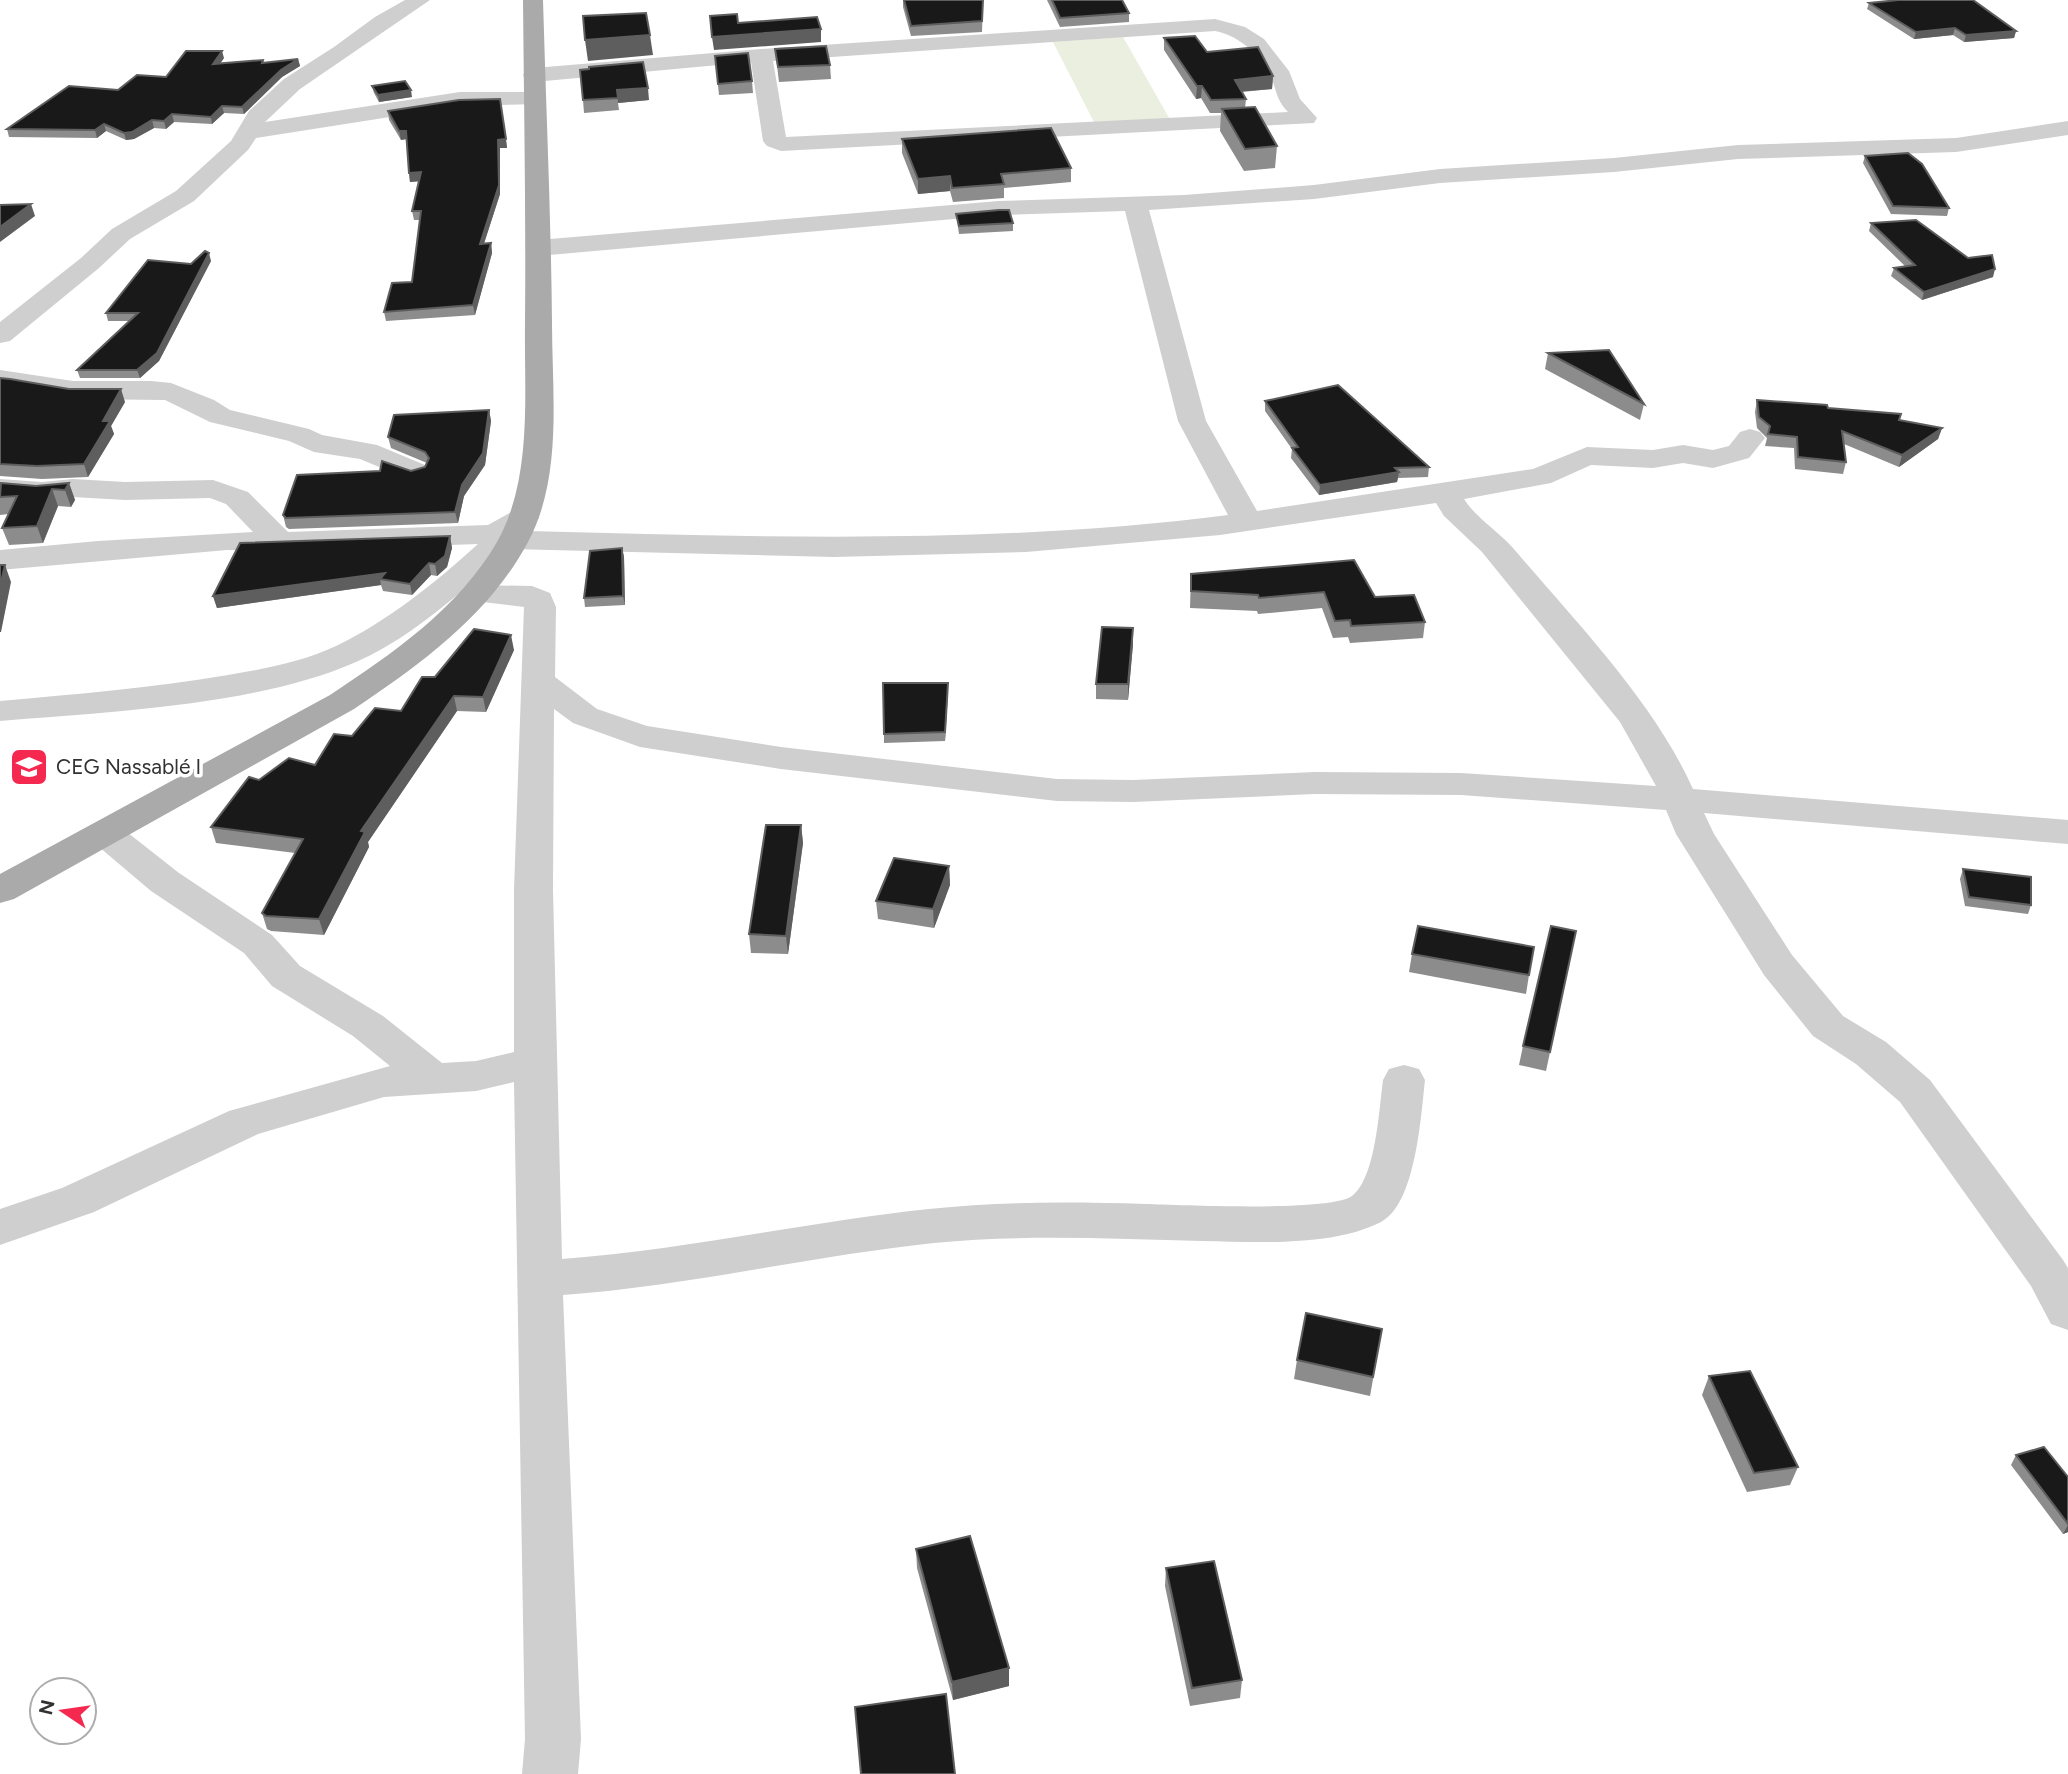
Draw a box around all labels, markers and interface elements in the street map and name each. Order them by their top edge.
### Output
school or university icon: CEG Nassablé I [8,746,50,788]
place label: CEG Nassablé I [56,754,201,779]
north arrow [28,1676,98,1746]
text: N [34,1698,60,1717]

